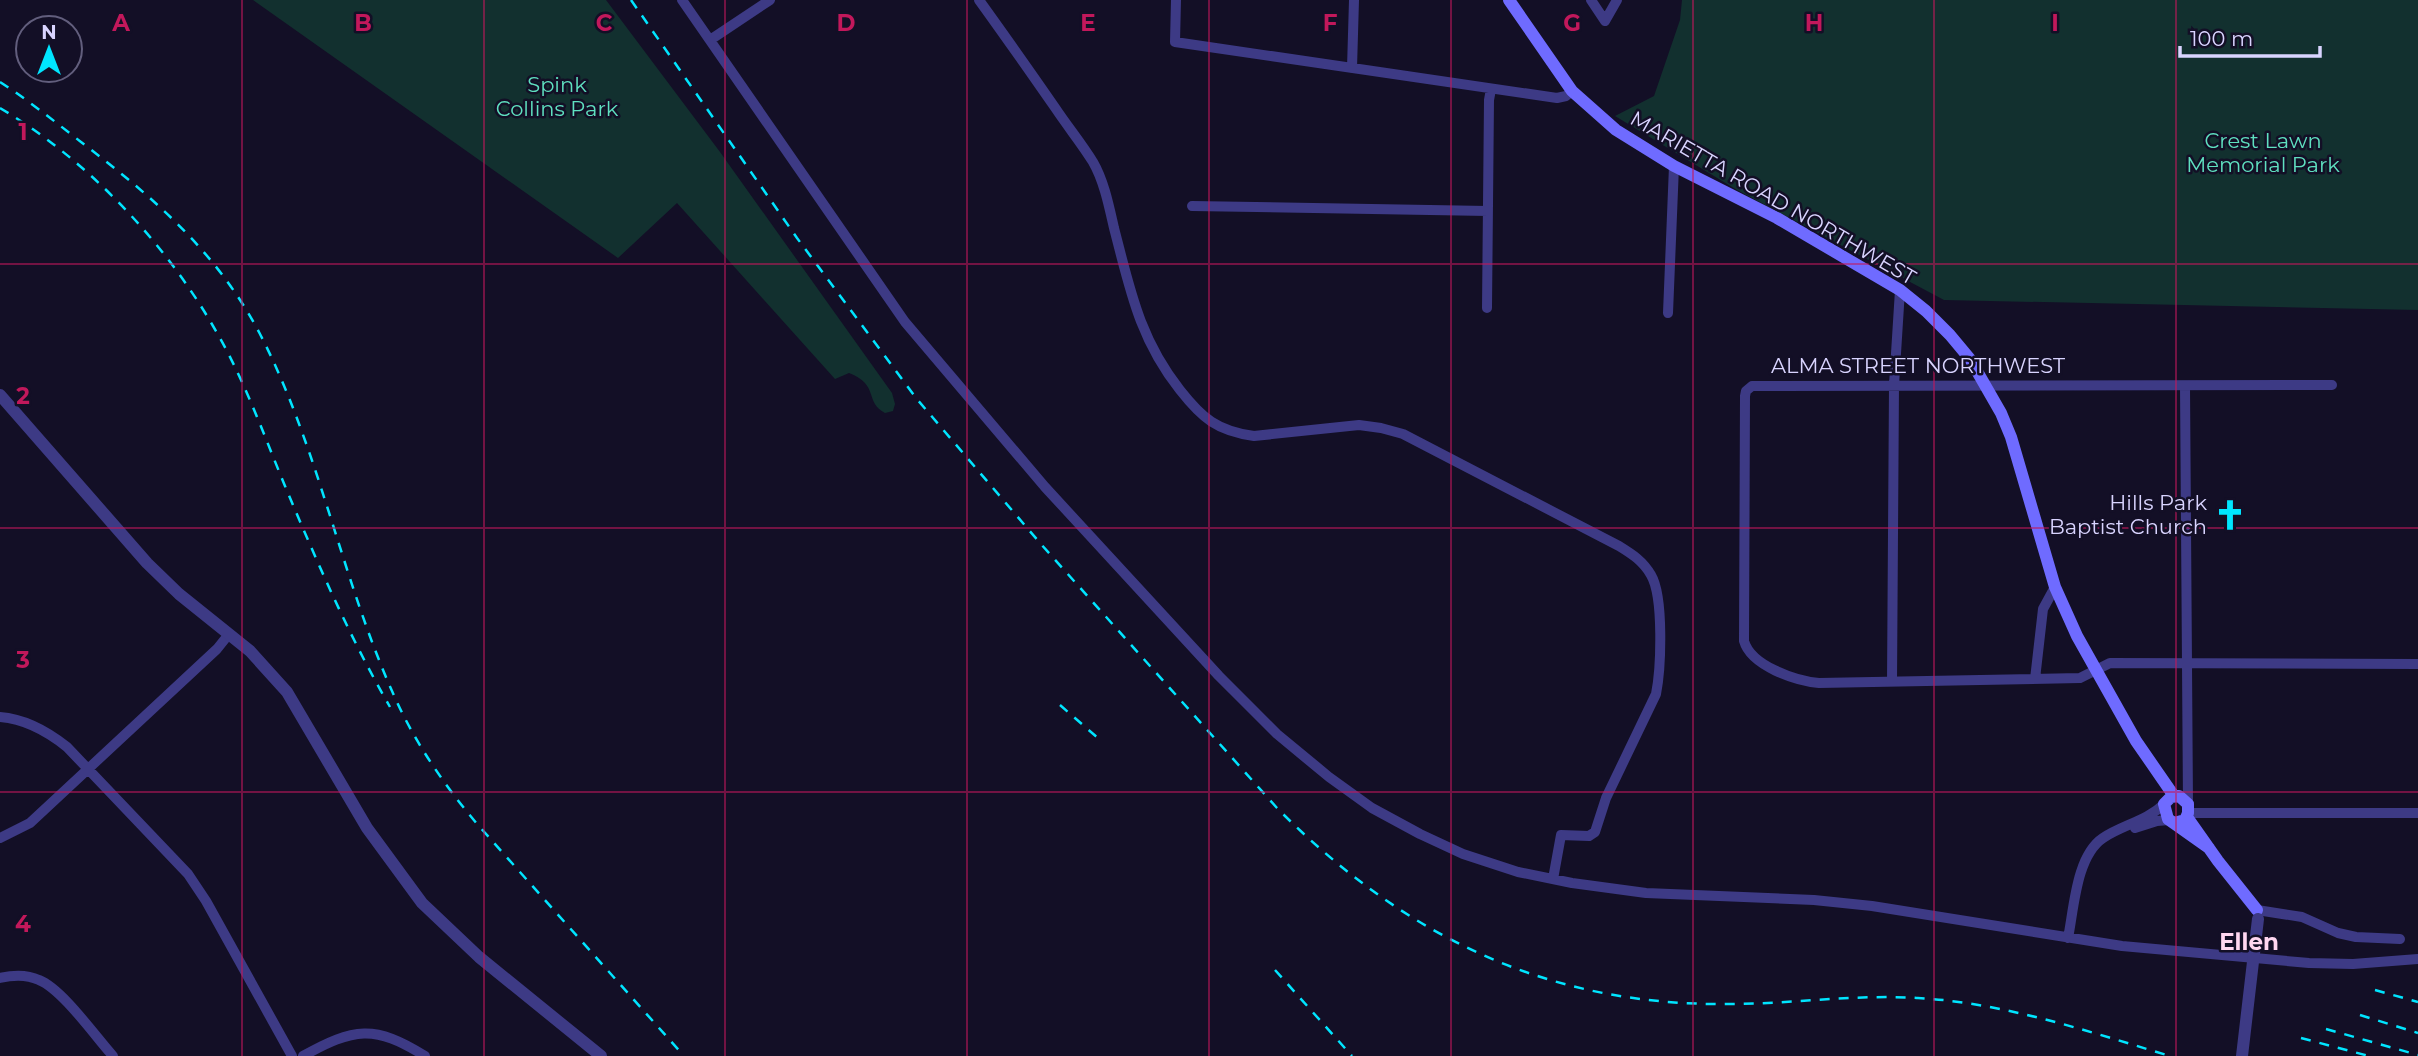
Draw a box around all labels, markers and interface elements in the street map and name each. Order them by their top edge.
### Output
text: A [111,9,130,37]
text: B [354,9,372,37]
text: C [596,9,613,37]
text: D [837,9,856,37]
text: E [1080,9,1096,37]
text: F [1323,9,1338,37]
text: G [1563,9,1581,37]
text: H [1805,9,1823,37]
text: I [2051,9,2059,37]
north arrow [14,14,84,84]
scale bar [2180,14,2320,58]
text: N [41,21,57,44]
text: 100 m [2190,26,2253,51]
park label: Spink Collins Park [496,72,619,121]
street label: MARIETTA ROAD NORTHWEST [1626,105,1920,290]
text: 1 [18,118,28,146]
park label: Crest Lawn Memorial Park [2186,128,2340,177]
street label: ALMA STREET NORTHWEST [1771,353,2065,378]
text: 2 [16,382,30,410]
place label: Hills Park Baptist Church [2049,490,2207,539]
church icon: Hills Park Baptist Church [2213,498,2247,532]
text: 3 [15,646,30,674]
text: 4 [15,910,31,938]
district label: Ellen [2219,928,2279,956]

